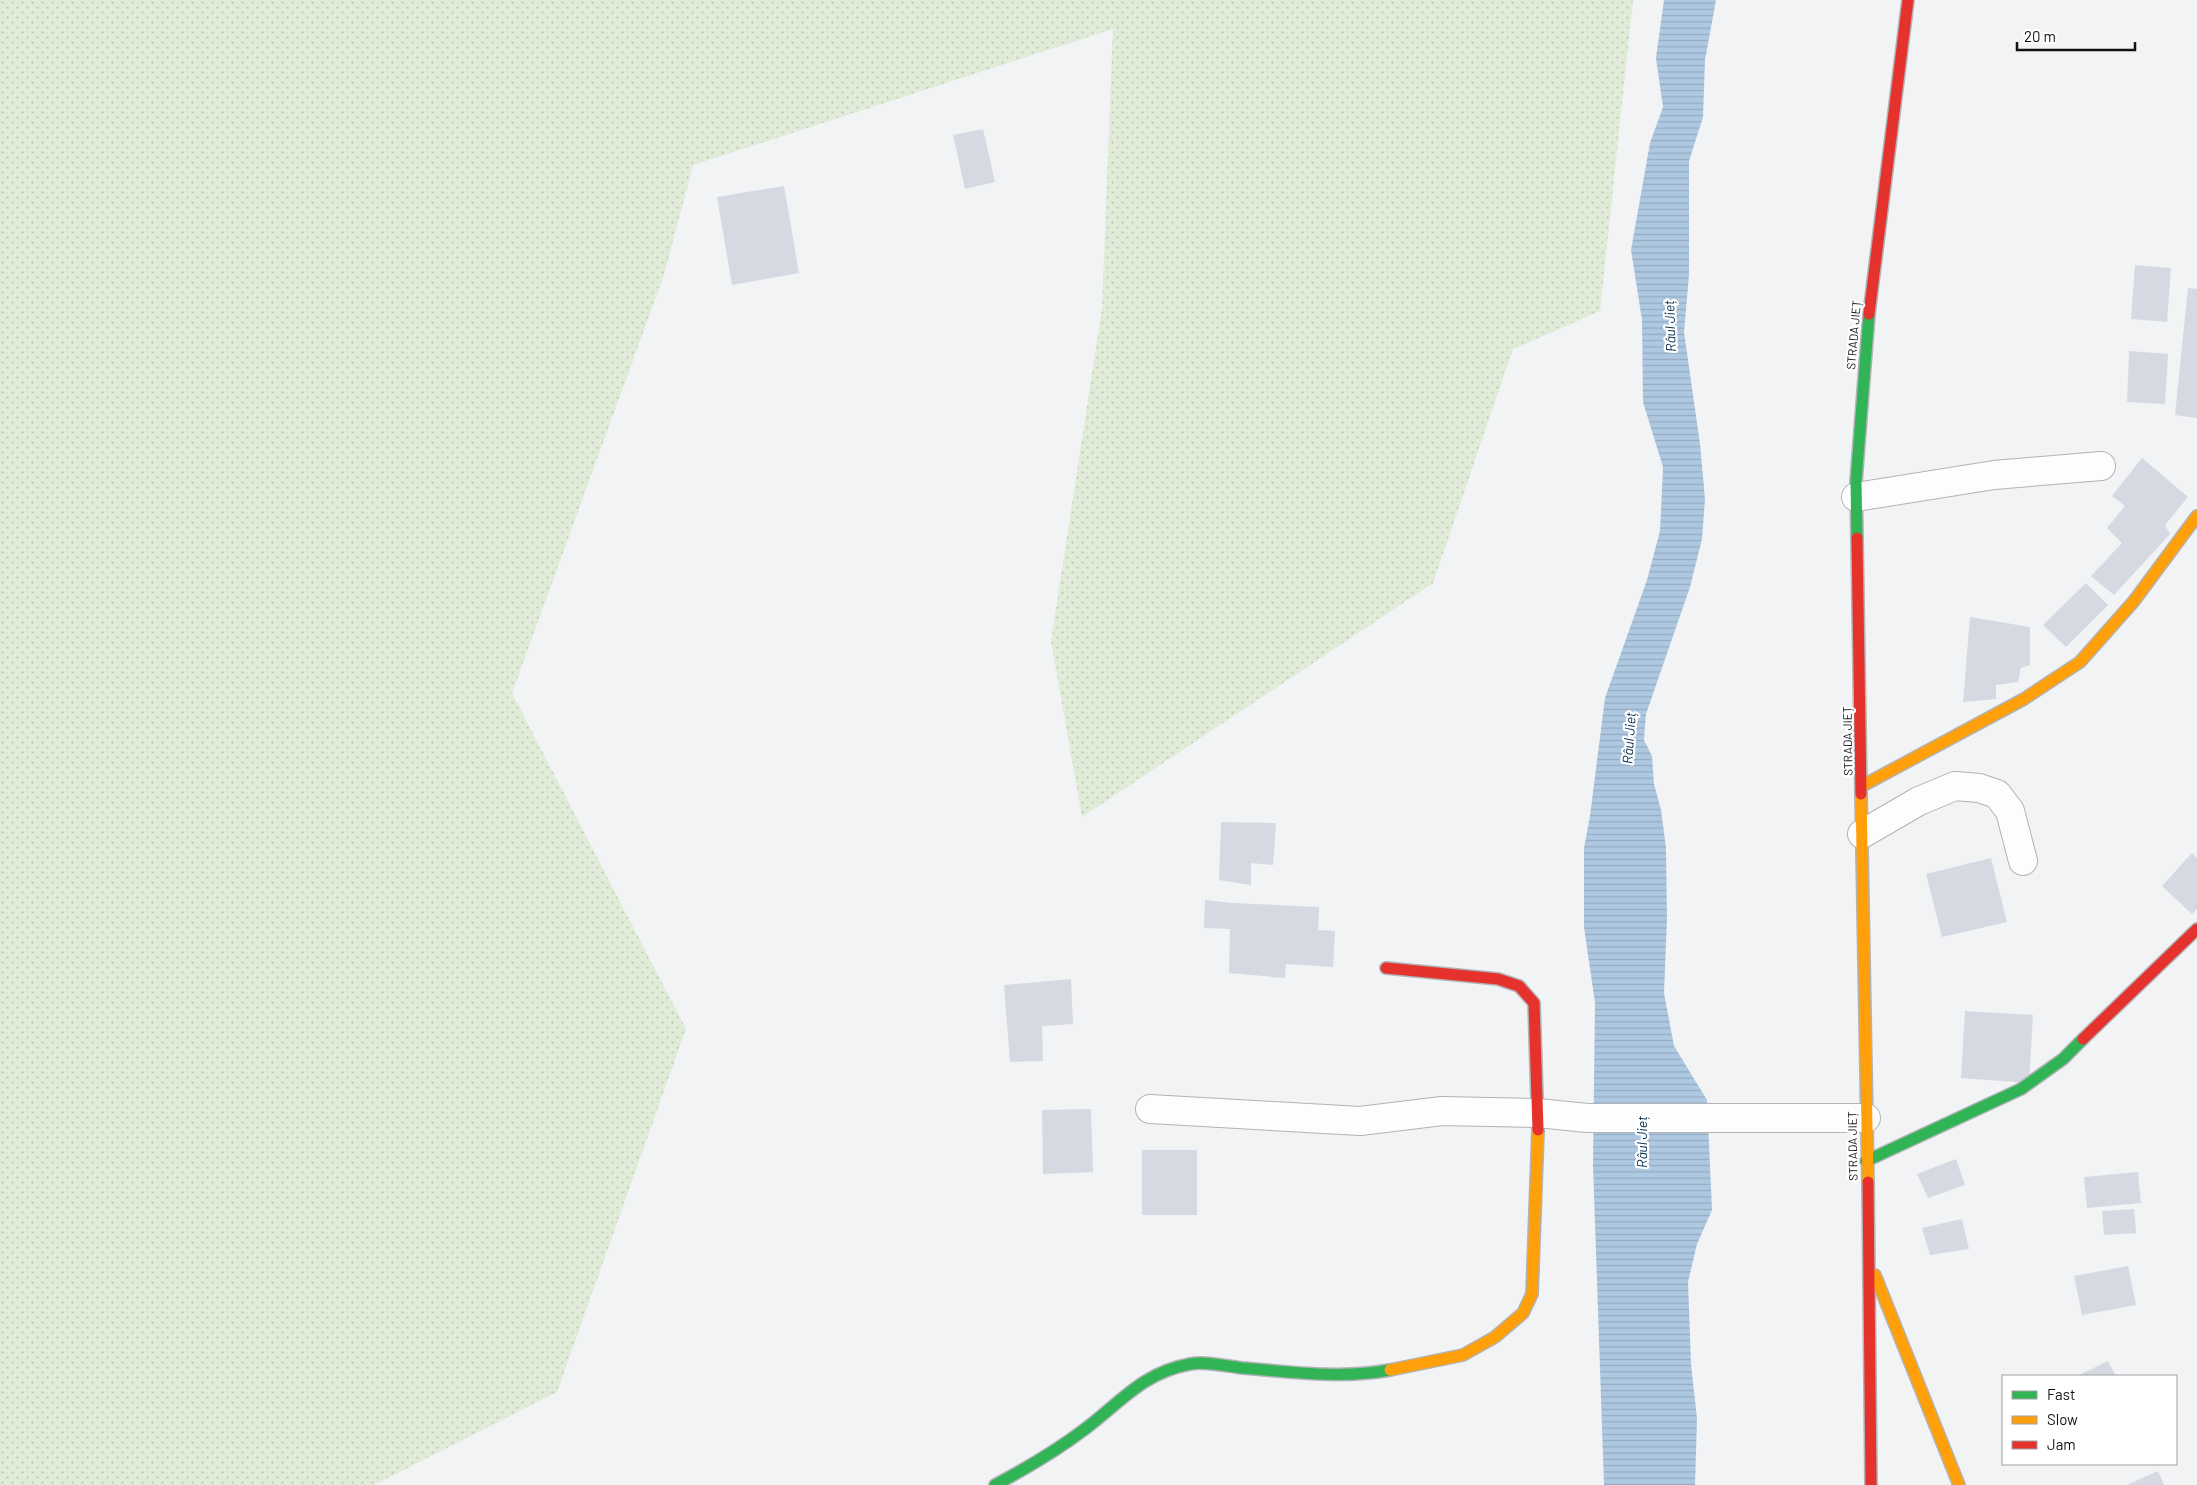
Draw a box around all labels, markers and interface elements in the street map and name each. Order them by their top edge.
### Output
scale bar [2017,20,2134,52]
text: 20 m [2024,27,2056,45]
street label: STRADA JIEȚ [1843,299,1863,370]
water label: Râul Jieț [1660,300,1679,352]
street label: STRADA JIEȚ [1839,706,1855,776]
water label: Râul Jieț [1618,712,1639,764]
street label: STRADA JIEȚ [1844,1111,1860,1181]
water label: Râul Jieț [1633,1116,1650,1168]
legend [2002,1375,2177,1465]
text: Fast [2047,1385,2075,1403]
text: Slow [2047,1410,2078,1428]
text: Jam [2047,1435,2076,1453]

